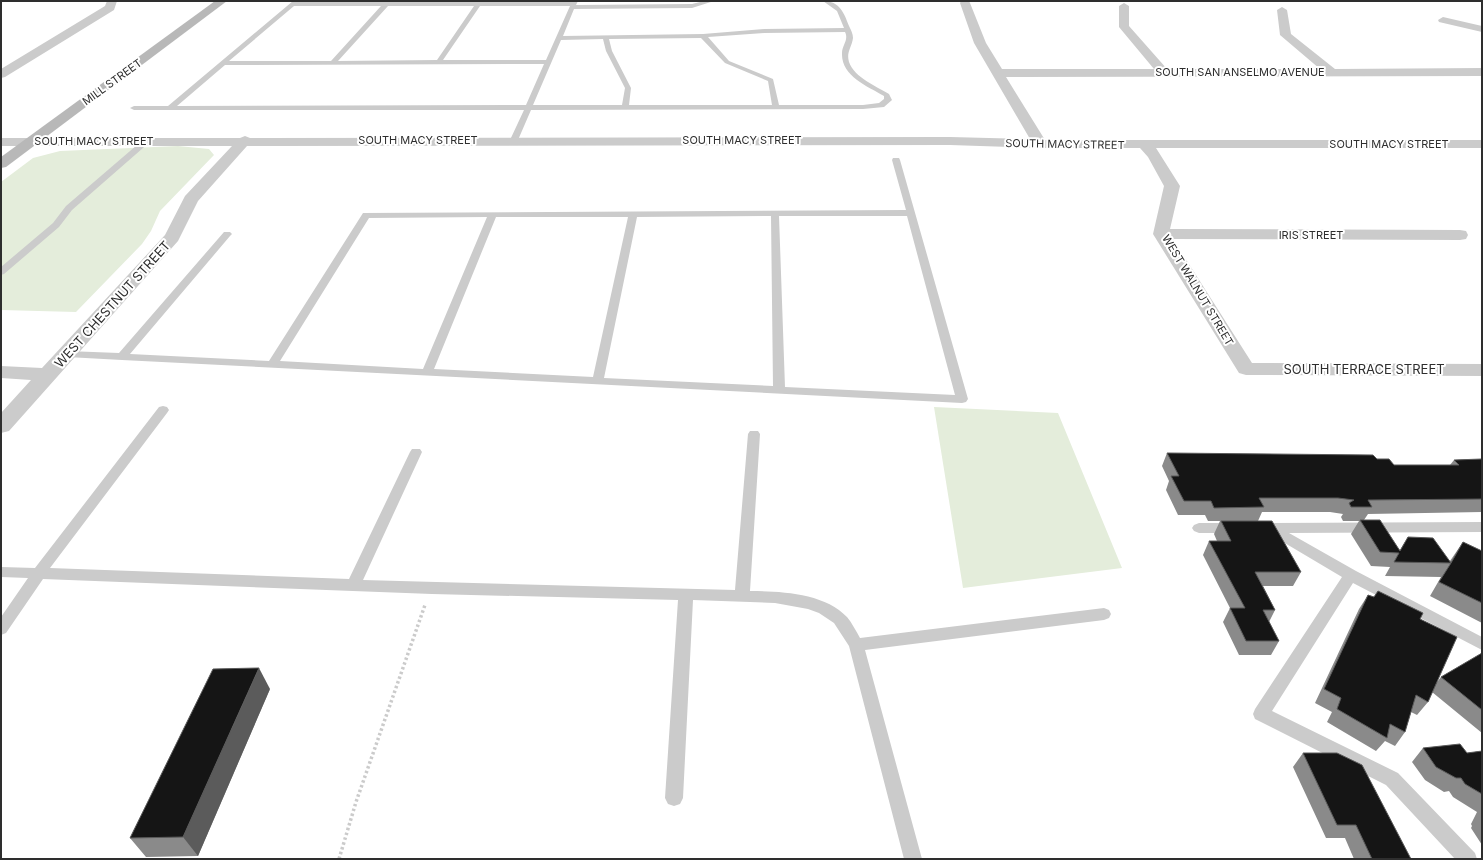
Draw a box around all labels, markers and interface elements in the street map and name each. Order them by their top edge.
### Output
street label: MILL STREET [80,56,144,108]
street label: SOUTH SAN ANSELMO AVENUE [1155,65,1325,79]
street label: SOUTH MACY STREET [358,133,478,147]
street label: SOUTH MACY STREET [682,133,802,147]
street label: SOUTH MACY STREET [34,134,154,148]
street label: SOUTH MACY STREET [1005,136,1125,152]
street label: SOUTH MACY STREET [1329,137,1449,151]
street label: IRIS STREET [1279,228,1343,242]
street label: WEST WALNUT STREET [1159,232,1237,348]
street label: WEST CHESTNUT STREET [51,237,173,371]
street label: SOUTH TERRACE STREET [1283,361,1445,377]

